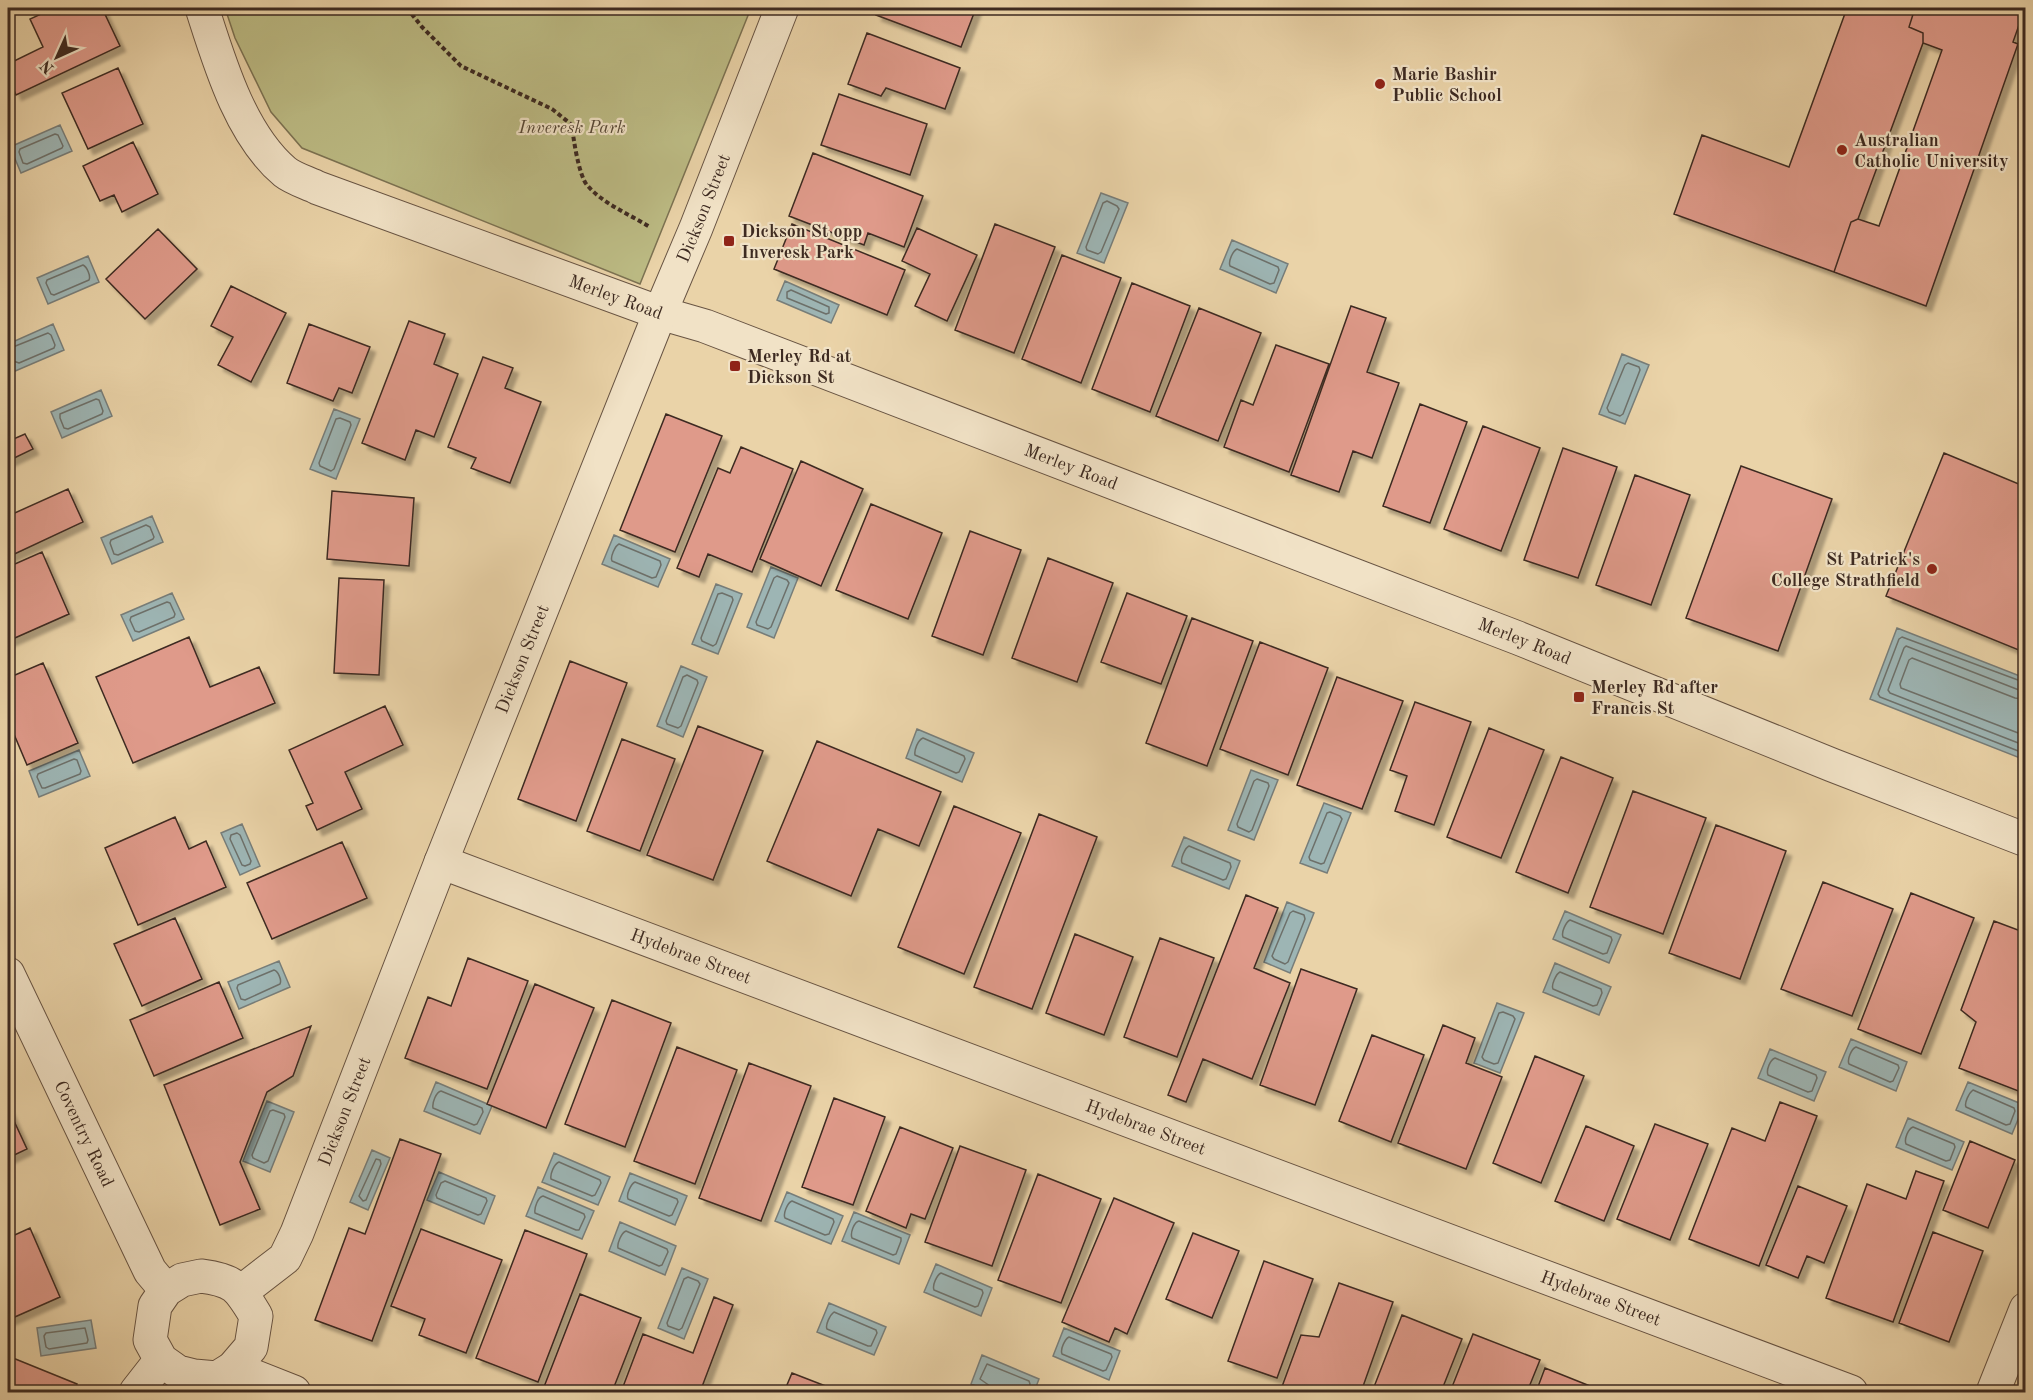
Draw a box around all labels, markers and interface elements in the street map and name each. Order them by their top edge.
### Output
north arrow [27,27,87,87]
text: N [37,56,58,76]
place label: Marie Bashir Public School [1392,66,1502,105]
marker: Marie Bashir Public School [1373,77,1387,91]
park label: Inveresk Park [517,119,626,137]
place label: Australian Catholic University [1854,132,2009,171]
marker: Australian Catholic University [1835,143,1849,157]
street label: Dickson Street [674,151,734,265]
place label: Dickson St opp Inveresk Park [741,223,862,262]
marker: Dickson St opp Inveresk Park [722,234,736,248]
street label: Merley Road [566,272,665,323]
place label: Merley Rd at Dickson St [747,348,852,387]
marker: Merley Rd at Dickson St [728,359,742,373]
street label: Merley Road [1021,441,1120,494]
place label: St Patrick's College Strathfield [1771,551,1920,590]
marker: St Patrick's College Strathfield [1925,562,1939,576]
street label: Dickson Street [493,602,553,716]
street label: Merley Road [1475,615,1574,669]
place label: Merley Rd after Francis St [1591,679,1718,718]
marker: Merley Rd after Francis St [1572,690,1586,704]
street label: Hydebrae Street [628,926,753,988]
street label: Dickson Street [316,1054,374,1169]
street label: Coventry Road [50,1078,116,1190]
street label: Hydebrae Street [1083,1097,1208,1159]
street label: Hydebrae Street [1538,1268,1663,1330]

